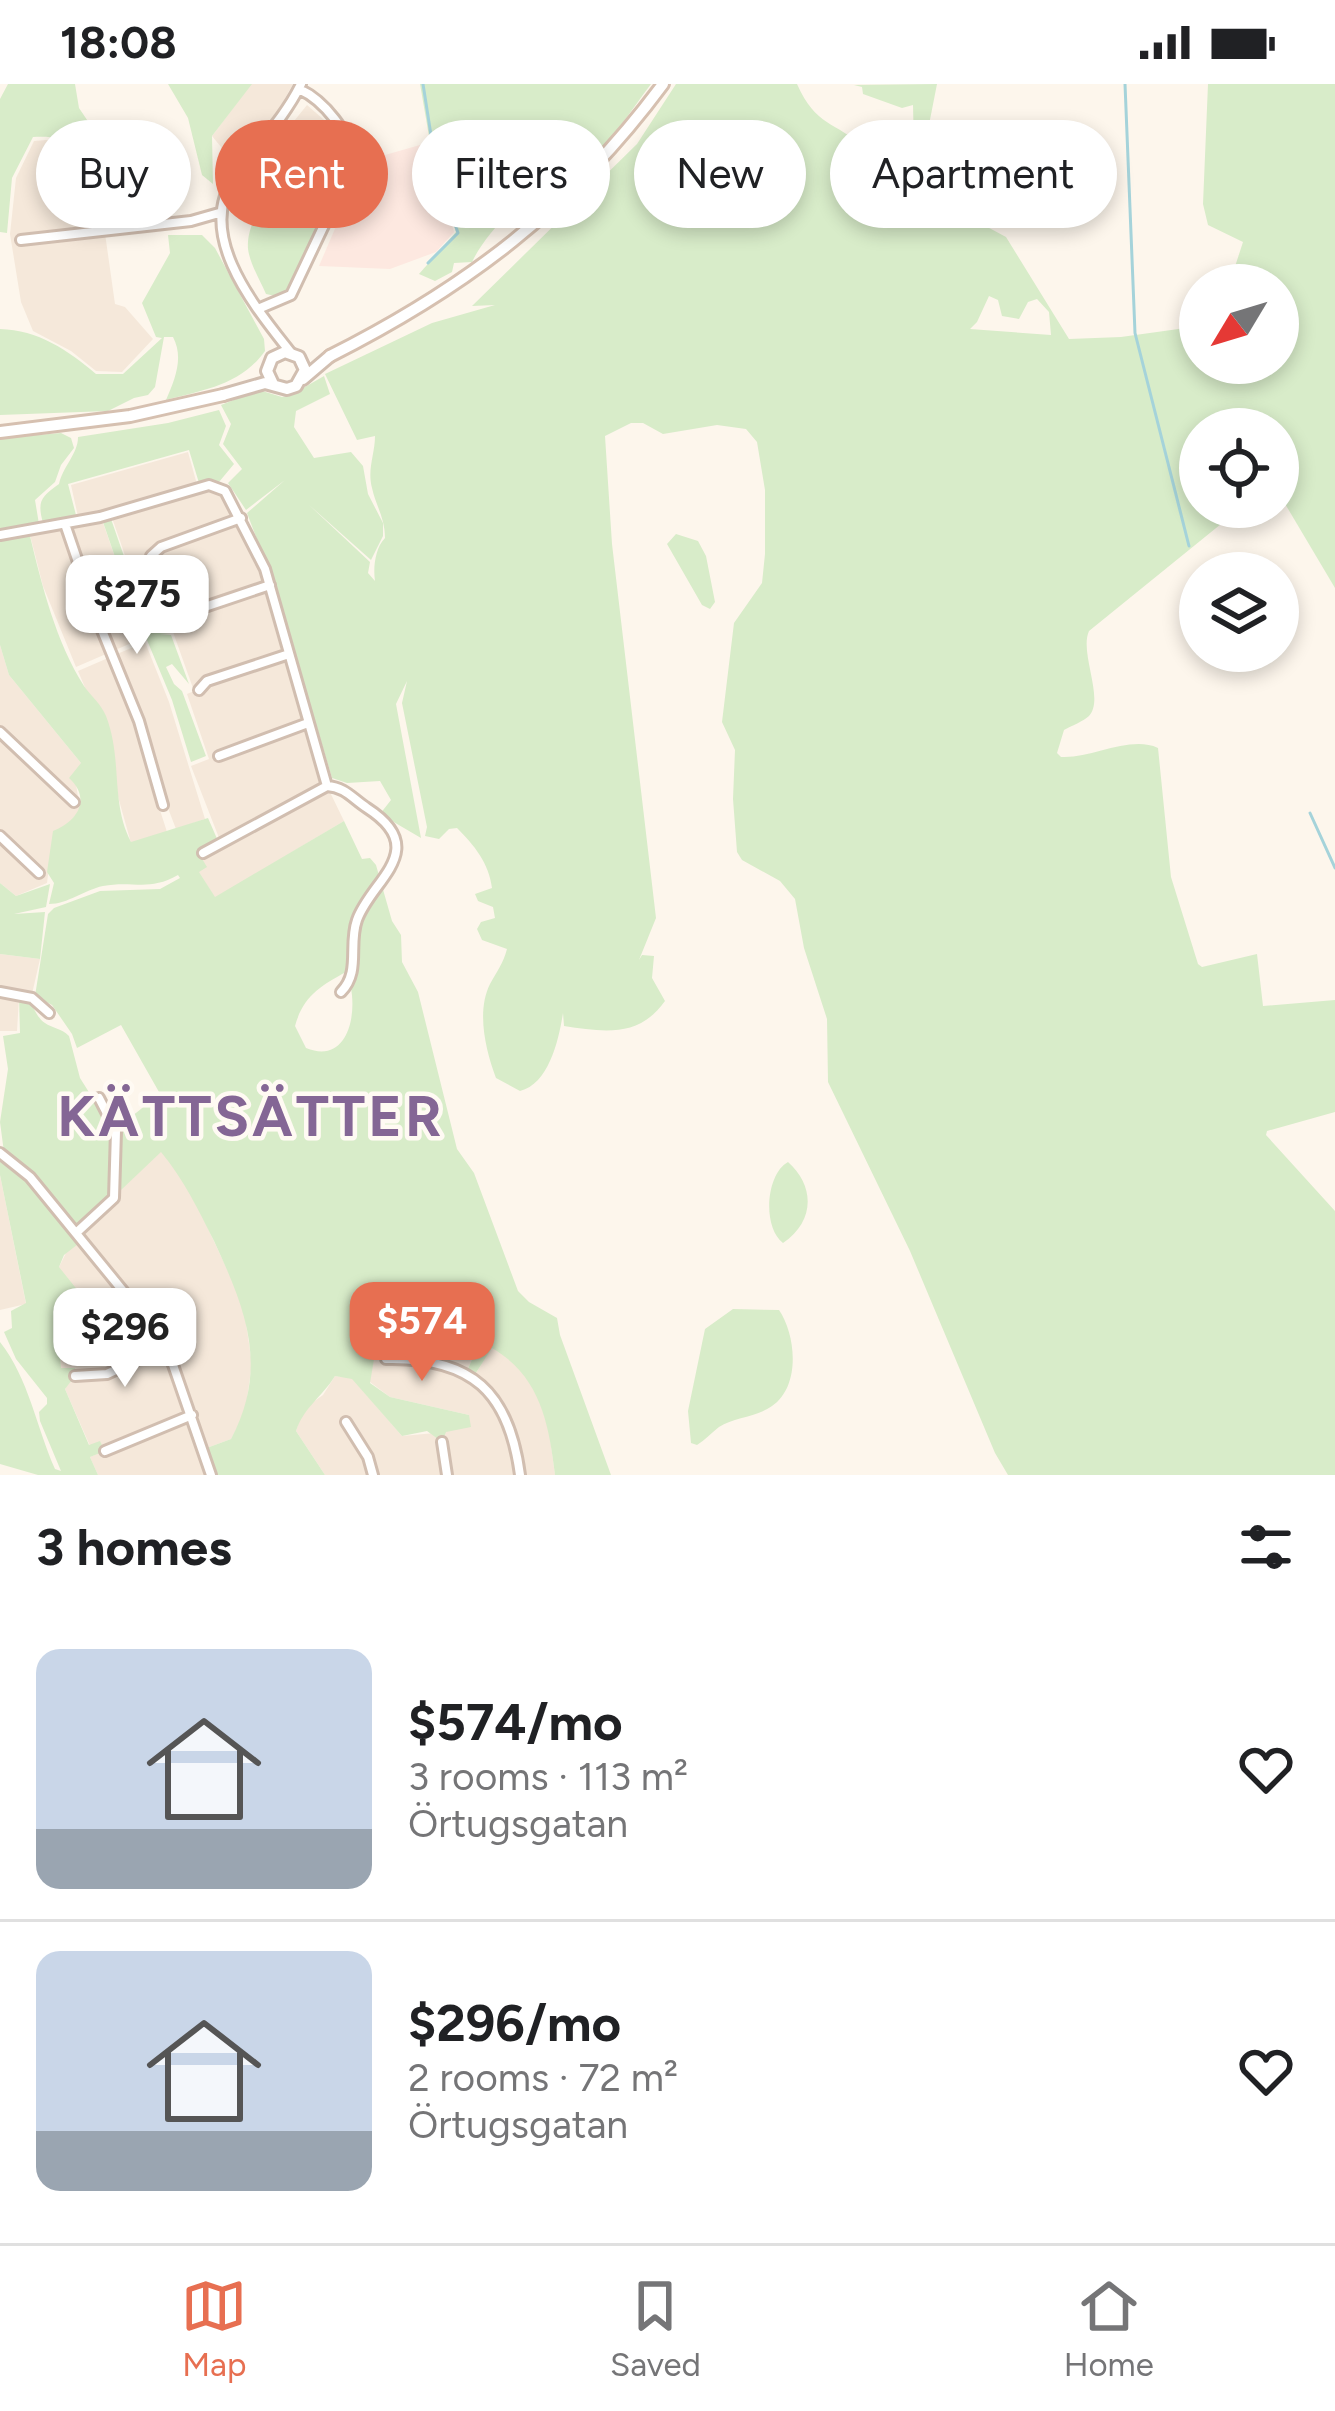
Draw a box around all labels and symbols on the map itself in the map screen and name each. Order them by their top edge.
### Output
north arrow [1179,264,1299,384]
pin: $275 [66,555,208,657]
district label: KÄTTSÄTTER [57,1082,445,1150]
pin: $574 [351,1282,493,1384]
pin: $296 [54,1288,196,1390]

